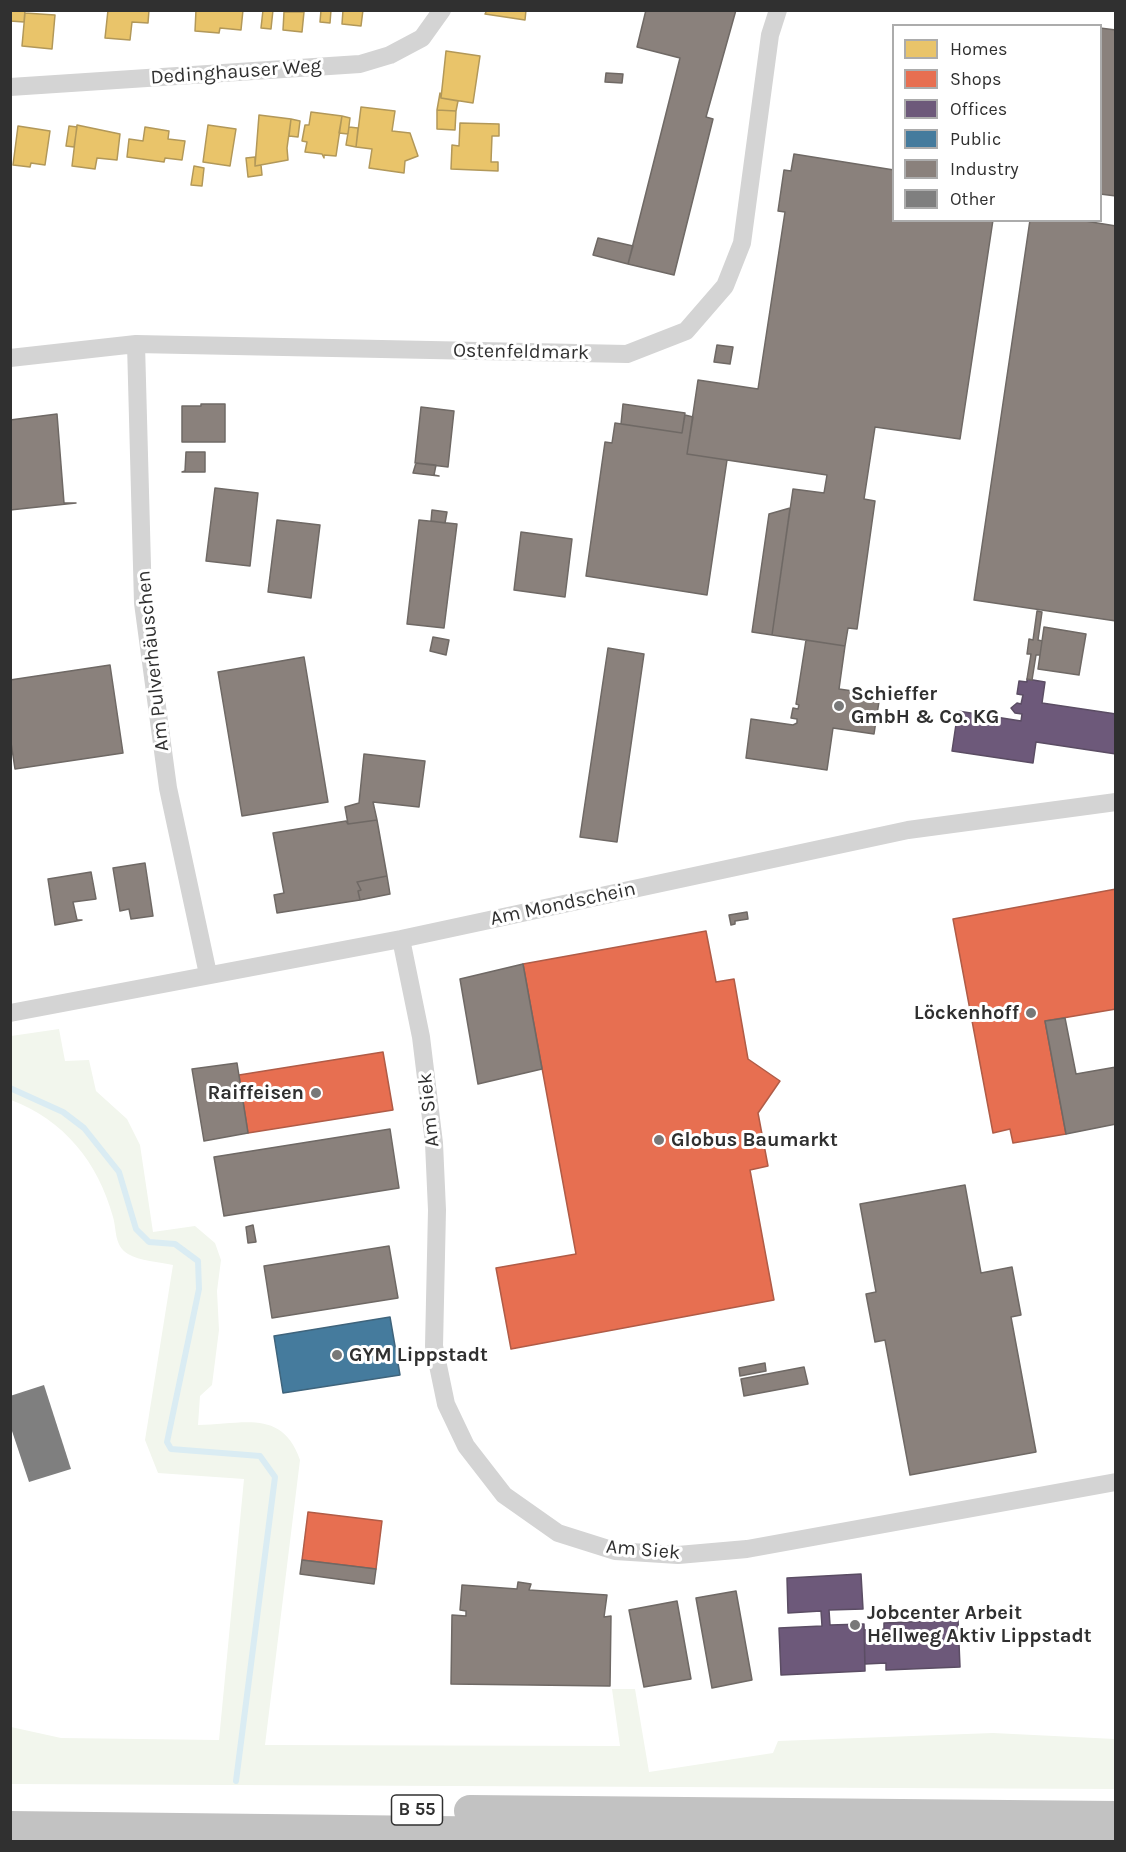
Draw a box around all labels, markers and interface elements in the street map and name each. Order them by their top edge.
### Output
legend [892,24,1102,222]
text: Homes [950,38,1007,60]
street label: Dedinghauser Weg [150,54,322,90]
text: Shops [950,68,1002,90]
text: Offices [950,98,1007,120]
text: Public [950,128,1001,150]
text: Industry [950,158,1019,180]
text: Other [950,188,995,210]
street label: Ostenfeldmark [453,339,589,365]
street label: Am Pulverhäuschen [132,569,174,753]
place label: Schieffer GmbH & Co. KG [851,682,999,729]
marker: Schieffer GmbH & Co. KG [832,699,846,713]
street label: Am Mondschein [488,877,638,931]
place label: Löckenhoff [914,1001,1019,1025]
marker: Löckenhoff [1024,1006,1038,1020]
street label: Am Siek [413,1072,445,1148]
place label: Raiffeisen [207,1081,304,1105]
marker: Raiffeisen [309,1086,323,1100]
place label: Globus Baumarkt [671,1128,838,1152]
marker: Globus Baumarkt [652,1133,666,1147]
place label: GYM Lippstadt [349,1343,488,1367]
marker: GYM Lippstadt [330,1348,344,1362]
street label: Am Siek [605,1535,681,1565]
place label: Jobcenter Arbeit Hellweg Aktiv Lippstadt [867,1601,1092,1648]
marker: Jobcenter Arbeit Hellweg Aktiv Lippstadt [848,1618,862,1632]
road number: B 55 [392,1795,442,1825]

